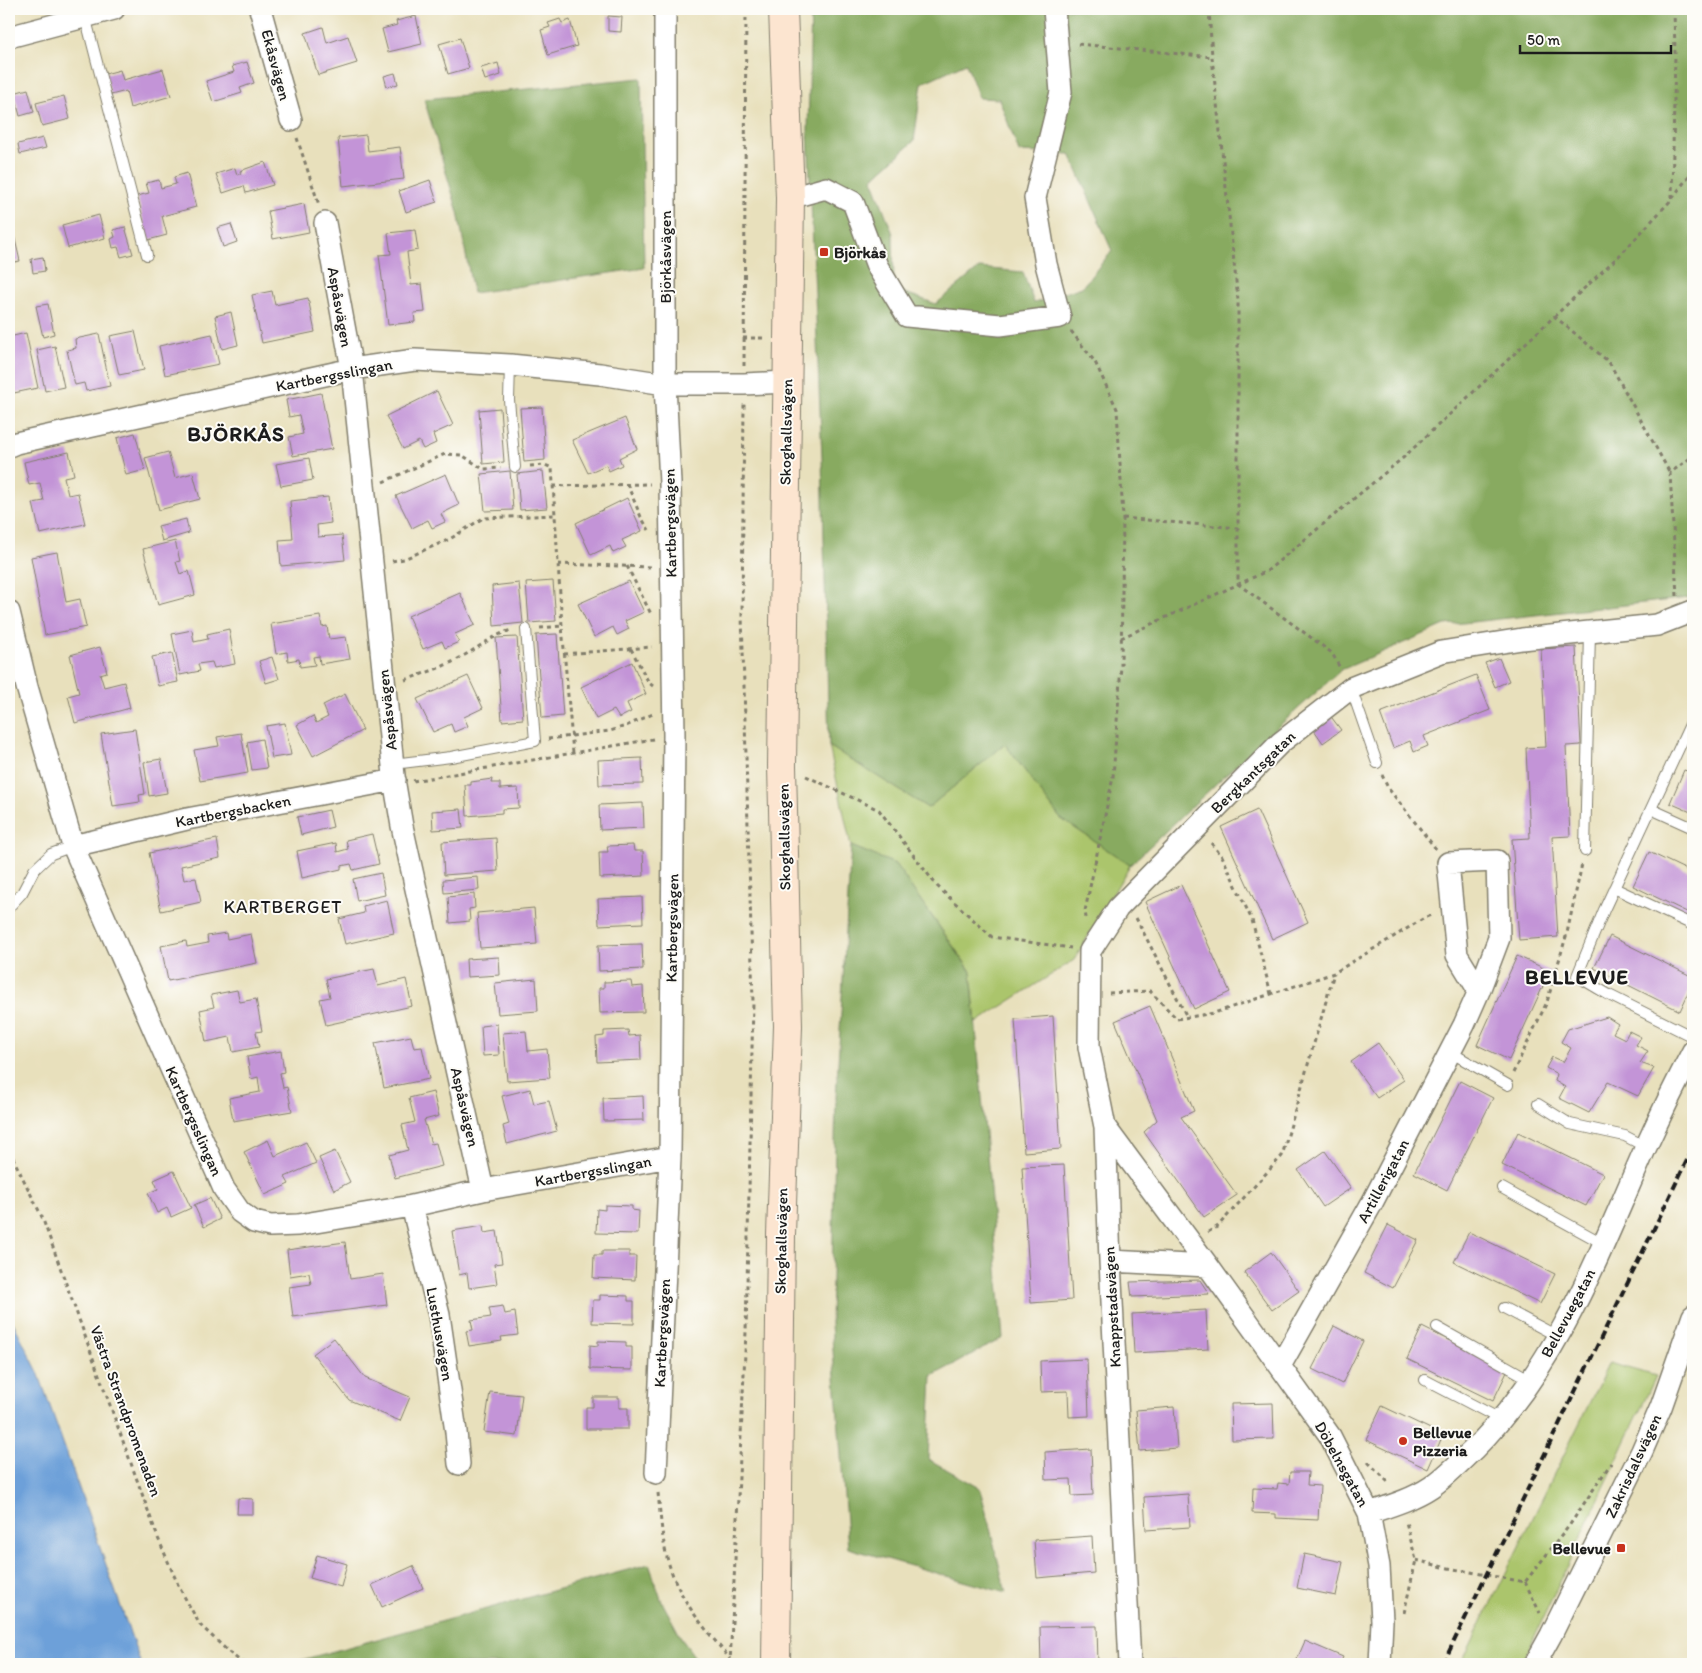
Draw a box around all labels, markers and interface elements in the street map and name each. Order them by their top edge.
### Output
scale bar [1520,22,1671,54]
street label: Ekåsvägen [257,27,295,103]
text: 50 m [1527,31,1560,49]
street label: Björkåsvägen [656,211,675,303]
place label: Björkås [834,243,886,263]
marker: Björkås [818,246,830,258]
street label: Aspåsvägen [324,265,356,349]
street label: Kartbergsslingan [274,354,394,396]
street label: Skoghallsvägen [776,379,796,485]
district label: BJÖRKÅS [187,421,285,446]
street label: Kartbergsvägen [660,468,680,578]
street label: Aspåsvägen [373,669,401,751]
street label: Bergkantsgatan [1207,727,1299,817]
street label: Skoghallsvägen [774,784,794,890]
street label: Kartbergsbacken [174,790,292,832]
street label: Kartbergsvägen [662,873,682,983]
district label: KARTBERGET [224,896,342,918]
district label: BELLEVUE [1525,964,1629,989]
street label: Kartbergsslingan [161,1063,227,1179]
street label: Aspåsvägen [447,1065,483,1149]
street label: Artillerigatan [1353,1135,1413,1226]
street label: Kartbergsslingan [533,1151,653,1191]
street label: Skoghallsvägen [771,1188,791,1294]
street label: Knappstadsvägen [1099,1246,1125,1368]
street label: Bellevuegatan [1537,1265,1599,1361]
street label: Kartbergsvägen [650,1278,674,1388]
street label: Lusthusvägen [422,1286,458,1382]
street label: Västra Strandpromenaden [86,1323,166,1499]
street label: Zakrisdalsvägen [1601,1411,1665,1521]
street label: Döbelnsgatan [1311,1418,1373,1510]
place label: Bellevue Pizzeria [1413,1423,1472,1460]
marker: Bellevue Pizzeria [1397,1435,1409,1447]
place label: Bellevue [1552,1539,1611,1558]
marker: Bellevue [1615,1542,1627,1554]

